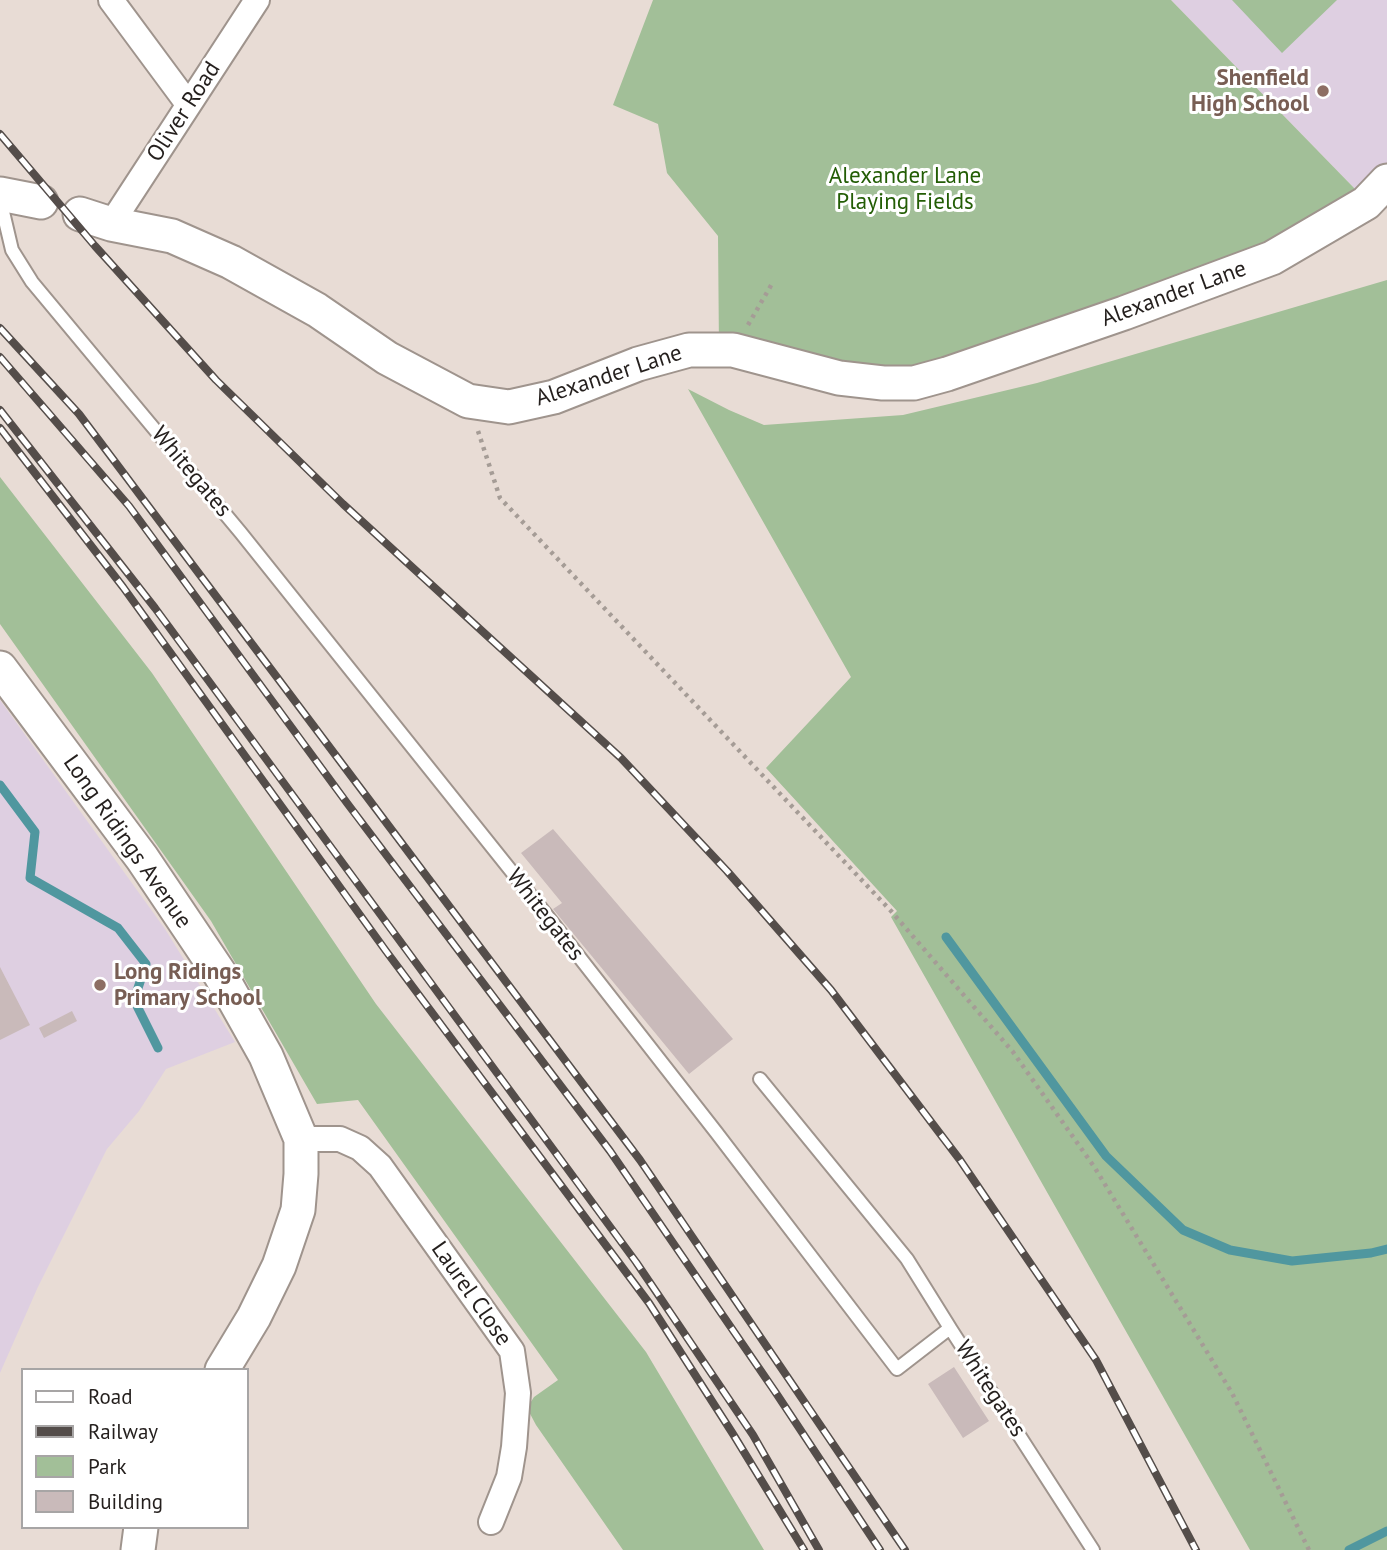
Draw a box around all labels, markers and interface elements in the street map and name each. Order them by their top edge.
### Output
street label: Oliver Road [141,57,227,167]
place label: Shenfield High School [1191,64,1309,118]
marker: Shenfield High School [1315,83,1331,99]
park label: Alexander Lane Playing Fields [829,162,981,216]
street label: Alexander Lane [1098,255,1250,333]
street label: Alexander Lane [532,339,686,413]
street label: Whitegates [145,421,237,523]
street label: Long Ridings Avenue [57,750,197,934]
street label: Whitegates [500,863,590,967]
place label: Long Ridings Primary School [114,958,262,1012]
marker: Long Ridings Primary School [92,977,108,993]
street label: Laurel Close [425,1236,517,1352]
street label: Whitegates [949,1336,1031,1442]
legend [21,1368,248,1529]
text: Road [88,1383,132,1410]
text: Railway [88,1418,158,1445]
text: Park [88,1453,127,1480]
text: Building [88,1488,163,1515]

